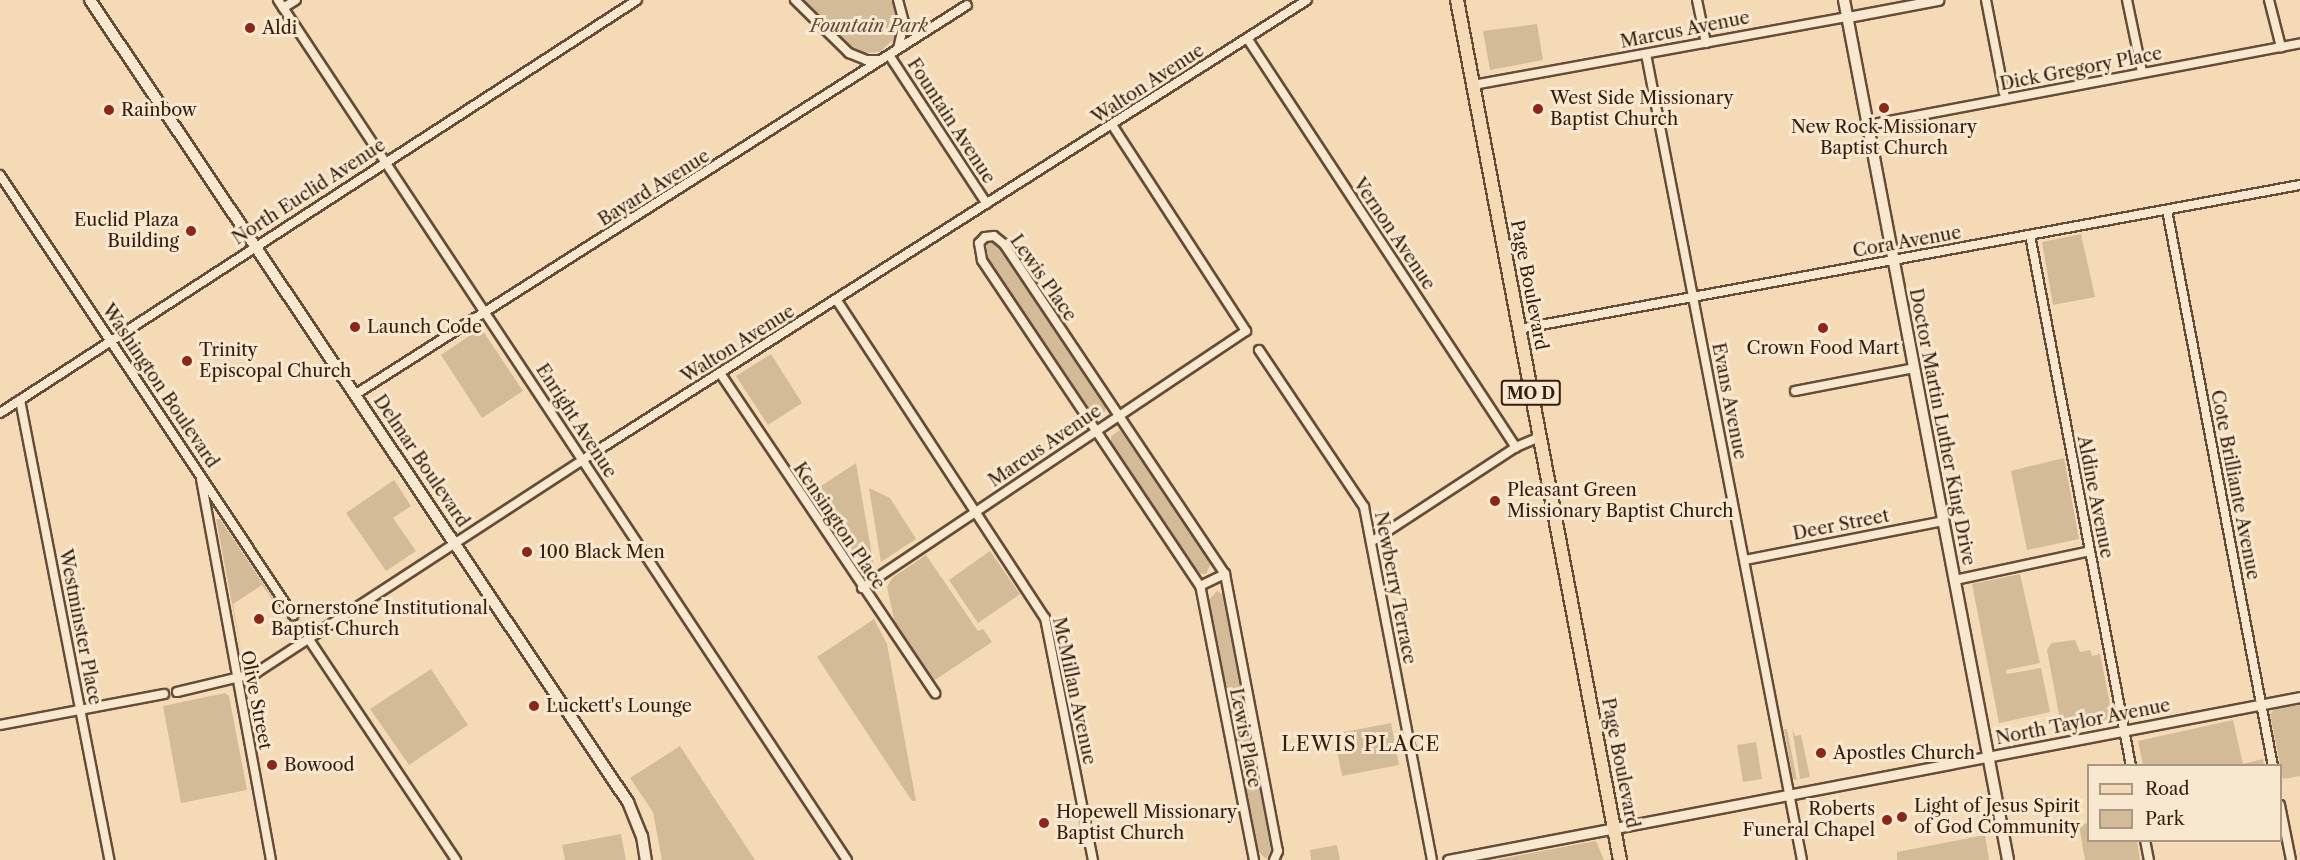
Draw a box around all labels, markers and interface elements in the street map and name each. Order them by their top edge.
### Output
street label: Marcus Avenue [1618,7,1752,53]
park label: Fountain Park [810,15,928,37]
place label: Aldi [262,17,297,39]
marker: Aldi [243,21,257,35]
street label: Walton Avenue [1087,39,1209,129]
street label: Dick Gregory Place [1998,43,2164,95]
street label: Fountain Avenue [902,54,1000,188]
place label: West Side Missionary Baptist Church [1550,88,1733,130]
place label: Rainbow [121,99,197,121]
marker: New Rock Missionary Baptist Church [1877,101,1891,115]
marker: West Side Missionary Baptist Church [1531,102,1545,116]
marker: Rainbow [102,103,116,117]
place label: New Rock Missionary Baptist Church [1791,117,1977,160]
street label: North Euclid Avenue [228,134,390,250]
street label: Bayard Avenue [594,145,714,231]
street label: Vernon Avenue [1348,173,1440,295]
place label: Euclid Plaza Building [74,210,179,252]
street label: Page Boulevard [1506,218,1552,352]
street label: Cora Avenue [1851,222,1963,262]
marker: Euclid Plaza Building [184,224,198,238]
street label: Lewis Place [1005,230,1081,326]
street label: Doctor Martin Luther King Drive [1904,286,1980,568]
street label: Washington Boulevard [97,300,223,472]
street label: Walton Avenue [677,300,799,388]
place label: Launch Code [367,316,482,338]
marker: Launch Code [348,320,362,334]
marker: Crown Food Mart [1816,321,1830,335]
place label: Crown Food Mart [1747,337,1899,359]
place label: Trinity Episcopal Church [199,340,351,382]
street label: Evans Avenue [1707,341,1751,461]
marker: Trinity Episcopal Church [180,354,194,368]
street label: Enright Avenue [531,359,621,483]
road number: MO D [1500,380,1562,406]
street label: Cote Brilliante Avenue [2206,388,2264,582]
street label: Delmar Boulevard [369,391,473,531]
street label: Marcus Avenue [984,400,1106,492]
street label: Aldine Avenue [2072,433,2118,561]
street label: Kensington Place [788,458,890,594]
place label: Pleasant Green Missionary Baptist Church [1507,480,1734,522]
marker: Pleasant Green Missionary Baptist Church [1488,494,1502,508]
street label: Deer Street [1791,505,1891,545]
street label: Newberry Terrace [1370,509,1420,667]
place label: 100 Black Men [539,541,665,563]
marker: 100 Black Men [520,545,534,559]
street label: Westminster Place [54,547,106,707]
place label: Cornerstone Institutional Baptist Church [271,598,488,640]
marker: Cornerstone Institutional Baptist Church [252,612,266,626]
street label: McMillan Avenue [1048,615,1100,767]
street label: Olive Street [236,649,276,751]
street label: Lewis Place [1225,686,1265,790]
street label: North Taylor Avenue [1993,694,2173,750]
place label: Luckett's Lounge [546,695,692,717]
street label: Page Boulevard [1597,696,1643,830]
marker: Luckett's Lounge [527,699,541,713]
district label: LEWIS PLACE [1281,732,1441,756]
place label: Apostles Church [1833,742,1975,764]
marker: Apostles Church [1814,746,1828,760]
place label: Bowood [284,754,355,776]
marker: Bowood [265,758,279,772]
legend [2087,764,2282,842]
text: Road [2145,778,2190,800]
place label: Light of Jesus Spirit of God Community [1914,796,2080,838]
place label: Roberts Funeral Chapel [1743,799,1875,842]
place label: Hopewell Missionary Baptist Church [1056,802,1237,844]
text: Park [2145,808,2184,830]
marker: Light of Jesus Spirit of God Community [1895,810,1909,824]
marker: Roberts Funeral Chapel [1880,813,1894,827]
marker: Hopewell Missionary Baptist Church [1037,816,1051,830]

